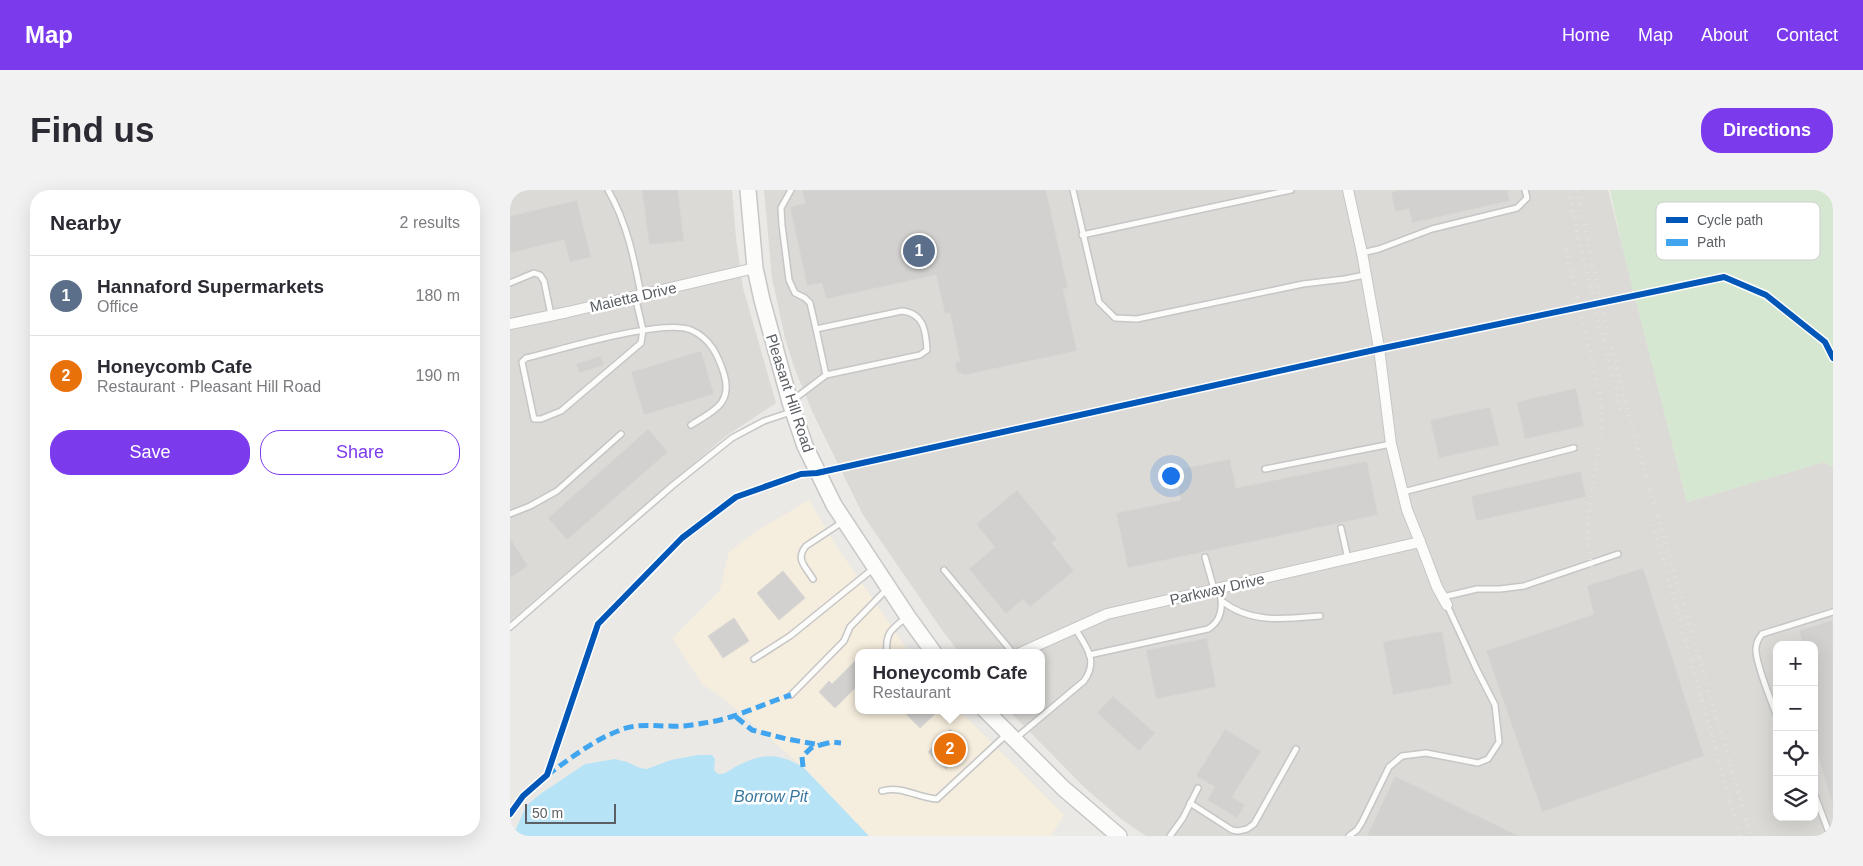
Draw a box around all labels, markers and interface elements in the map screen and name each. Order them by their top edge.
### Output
text: Map [25,21,73,48]
text: Home [1562,25,1610,45]
text: Map [1638,25,1673,45]
text: About [1701,25,1748,45]
text: Contact [1776,25,1838,45]
button: Directions [1701,108,1833,153]
text: Find us [30,110,154,149]
legend [1656,202,1820,260]
text: Nearby [50,211,121,234]
text: Cycle path [1697,212,1763,228]
text: 2 results [400,214,460,231]
pin: 1 [903,232,935,270]
text: Path [1697,234,1726,250]
text: Hannaford Supermarkets [97,276,324,297]
street label: Maietta Drive [588,279,678,315]
text: 1 [62,287,70,304]
text: 180 m [416,287,460,304]
text: Office [97,298,139,315]
street label: Pleasant Hill Road [763,332,817,454]
text: Honeycomb Cafe [97,356,252,377]
text: 2 [62,367,70,384]
text: 190 m [416,367,460,384]
text: Restaurant · Pleasant Hill Road [97,378,321,395]
button: Save [50,430,250,475]
button: Share [260,430,460,475]
your location [1158,463,1184,489]
street label: Parkway Drive [1168,570,1266,608]
map controls [1773,641,1818,821]
button: + [1773,641,1818,686]
popup [855,649,1045,714]
text: Honeycomb Cafe [872,662,1028,683]
text: Restaurant [872,684,951,701]
button: − [1773,686,1818,731]
pin: 2 [934,730,966,768]
button: locate [1773,731,1818,776]
button: layers [1773,776,1818,821]
water label: Borrow Pit [734,788,808,805]
scale bar [525,801,616,824]
text: 50 m [532,805,563,821]

